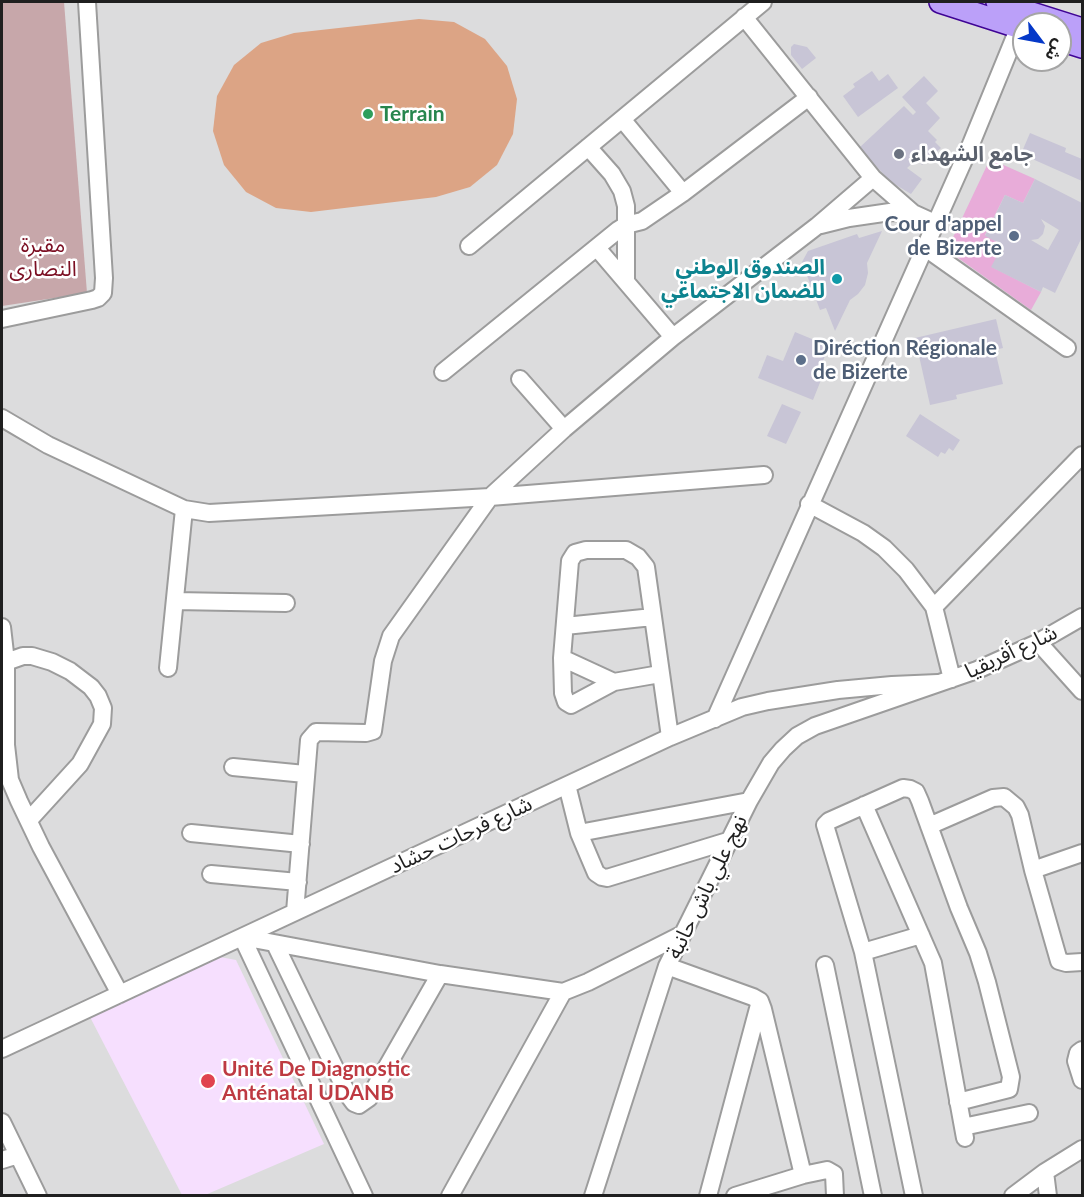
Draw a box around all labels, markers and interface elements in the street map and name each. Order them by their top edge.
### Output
north arrow [1012,12,1072,72]
text: ش [1042,36,1070,65]
place label: Terrain [380,101,445,127]
marker: Terrain [361,107,375,121]
place label: جامع الشهداء [911,141,1033,167]
marker: جامع الشهداء [892,147,906,161]
place label: Cour d'appel de Bizerte [884,211,1002,261]
marker: Cour d'appel de Bizerte [1007,229,1021,243]
park label: مقبرة النصارى [9,232,77,282]
place label: الصندوق الوطني للضمان الاجتماعي [661,254,825,304]
marker: الصندوق الوطني للضمان الاجتماعي [830,272,844,286]
place label: Diréction Régionale de Bizerte [813,335,997,385]
marker: Diréction Régionale de Bizerte [794,353,808,367]
street label: شارع أفريقيا [961,620,1061,684]
street label: شارع فرحات حشاد [386,791,536,879]
street label: نهج علي باش حانبة [661,811,753,963]
place label: Unité De Diagnostic Anténatal UDANB [222,1056,410,1106]
marker: Unité De Diagnostic Anténatal UDANB [199,1072,217,1090]

